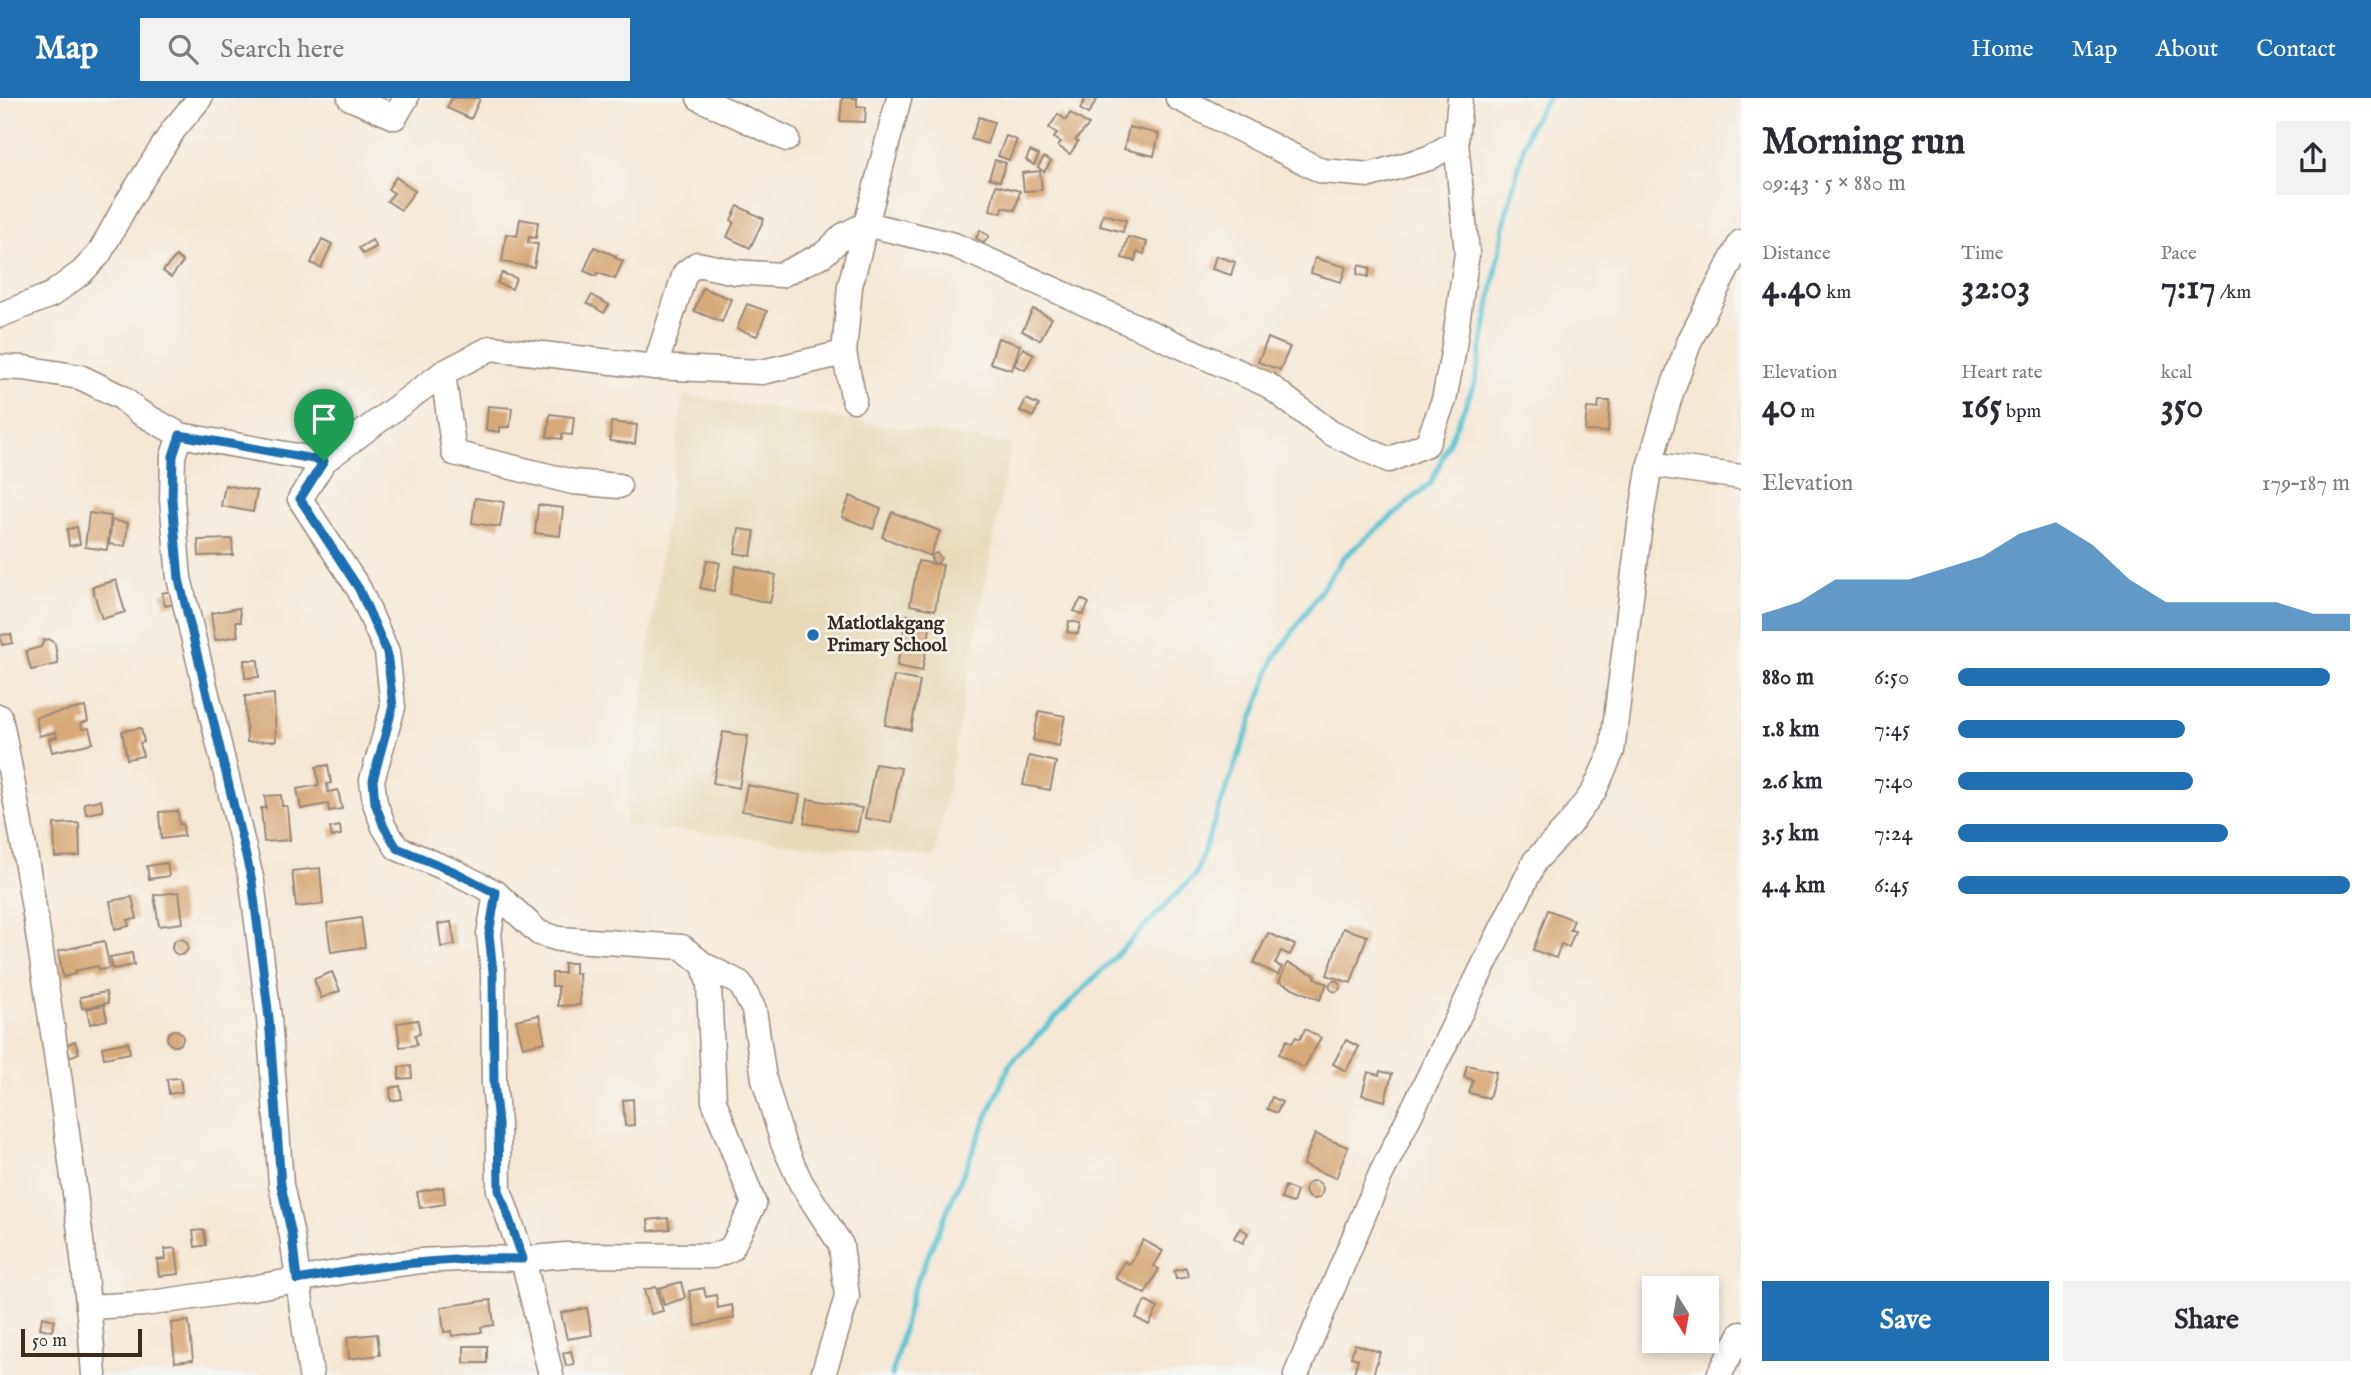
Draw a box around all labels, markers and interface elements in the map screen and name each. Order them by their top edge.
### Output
search box [140,18,630,81]
text: Map [35,28,98,70]
icon: search [164,30,202,68]
text: Search here [220,33,344,66]
text: Home [1971,34,2034,65]
text: Map [2072,34,2118,65]
text: About [2156,34,2218,65]
text: Contact [2256,34,2336,65]
text: Morning run [1762,119,1965,167]
button: share [2276,121,2350,195]
text: 09:43 · 5 × 880 m [1762,169,1906,198]
text: Distance [1762,242,1831,266]
text: Time [1961,242,2004,266]
text: Pace [2161,242,2197,266]
text: 4.40 [1762,266,1822,311]
text: 32:03 [1961,266,2030,311]
text: 7:17 [2161,266,2216,311]
text: km [1822,281,1851,305]
text: /km [2216,281,2251,305]
text: Elevation [1762,361,1837,385]
text: Heart rate [1961,361,2042,385]
text: kcal [2161,361,2192,385]
text: 40 [1762,385,1796,430]
text: 165 [1961,385,2002,430]
text: 350 [2161,385,2203,430]
pin [294,389,354,461]
icon: arrive [305,400,343,438]
text: m [1796,400,1815,424]
text: bpm [2002,400,2041,424]
text: Elevation [1762,469,1853,498]
text: 179–187 m [2262,469,2350,498]
place label: Matlotlakgang Primary School [827,612,948,658]
marker: Matlotlakgang Primary School [805,627,821,643]
text: 880 m [1762,663,1814,692]
text: 6:50 [1874,663,1909,692]
text: 1.8 km [1762,715,1820,744]
text: 7:45 [1874,715,1910,744]
text: 2.6 km [1762,767,1823,796]
text: 7:40 [1874,767,1913,796]
text: 3.5 km [1762,819,1819,848]
text: 7:24 [1874,819,1913,848]
text: 4.4 km [1762,871,1825,900]
text: 6:45 [1874,871,1909,900]
north arrow [1642,1276,1718,1353]
map controls [1642,1276,1719,1353]
button: Save [1762,1281,2049,1361]
button: Share [2063,1281,2350,1361]
scale bar [21,1326,142,1358]
text: 50 m [32,1329,67,1353]

